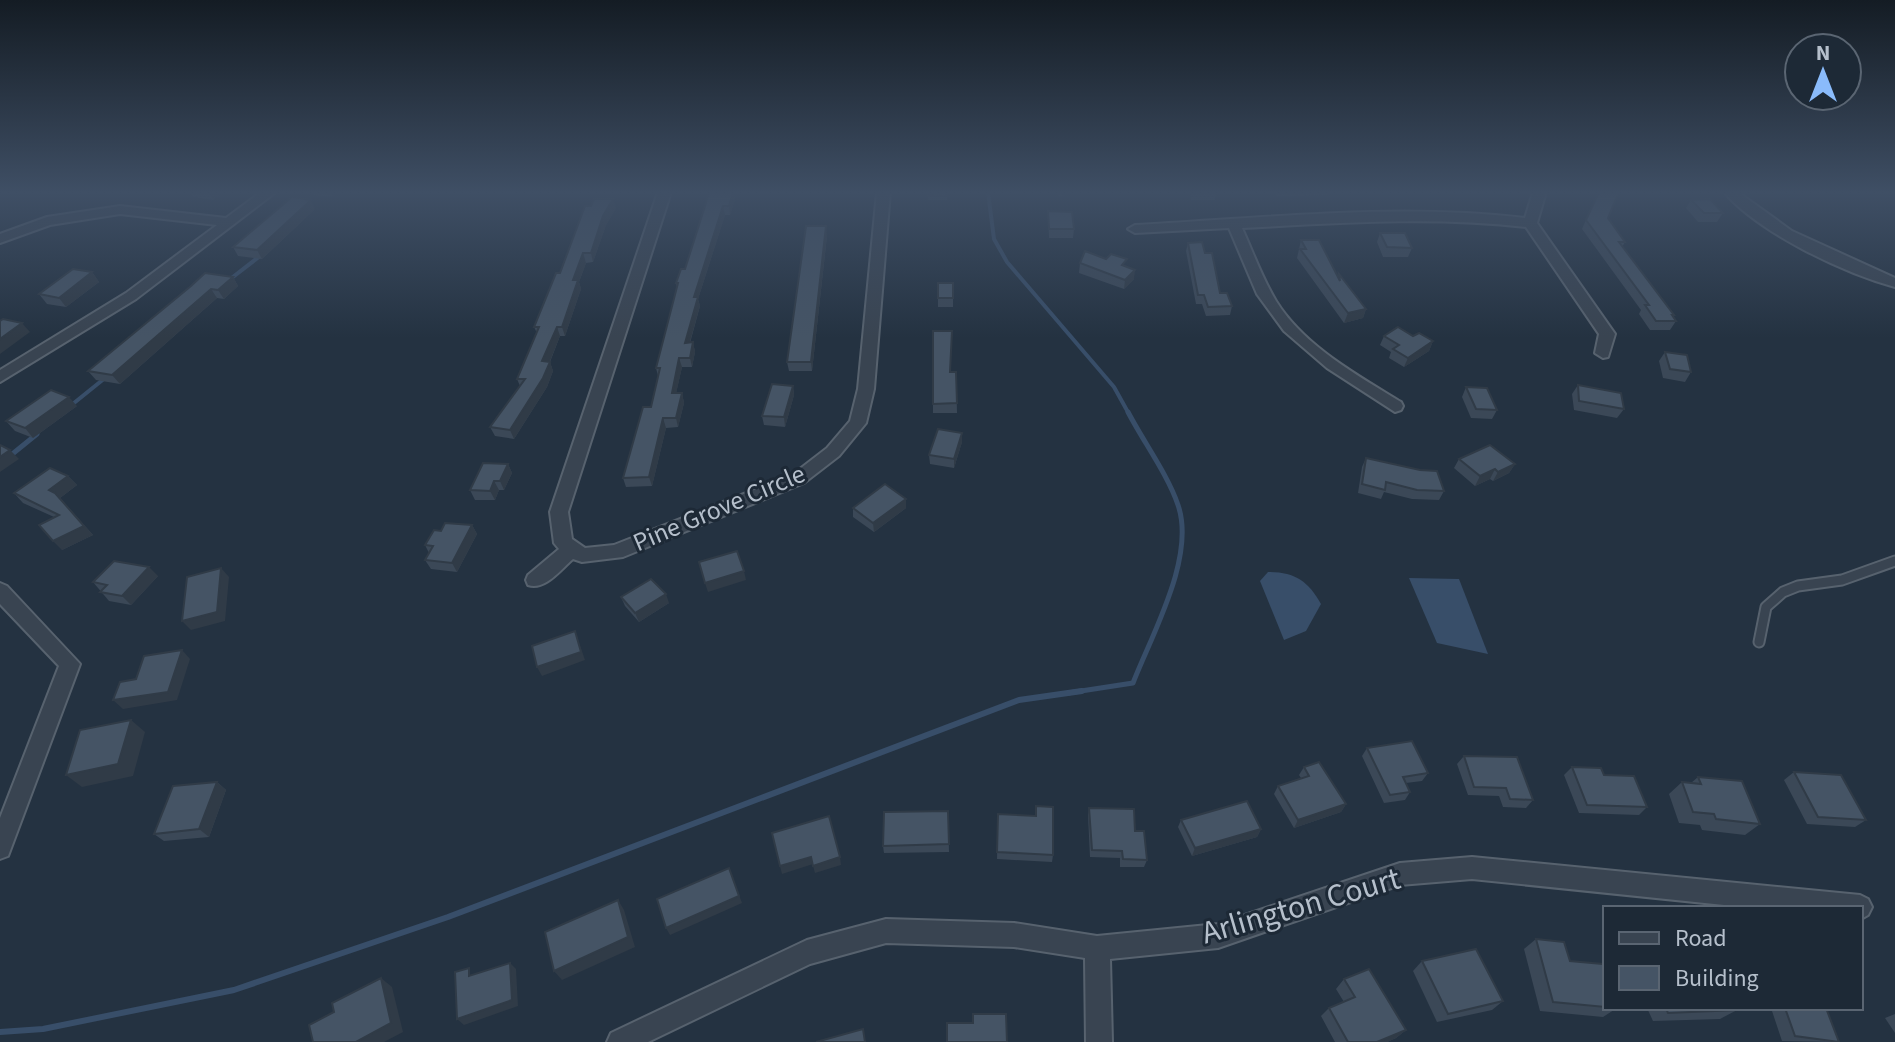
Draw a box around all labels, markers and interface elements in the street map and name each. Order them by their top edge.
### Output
north arrow [1783,32,1863,112]
text: N [1816,37,1830,69]
street label: Pine Grove Circle [627,455,811,561]
street label: Arlington Court [1196,856,1406,956]
legend [1603,906,1863,1010]
text: Road [1675,921,1727,956]
text: Building [1675,961,1759,996]

